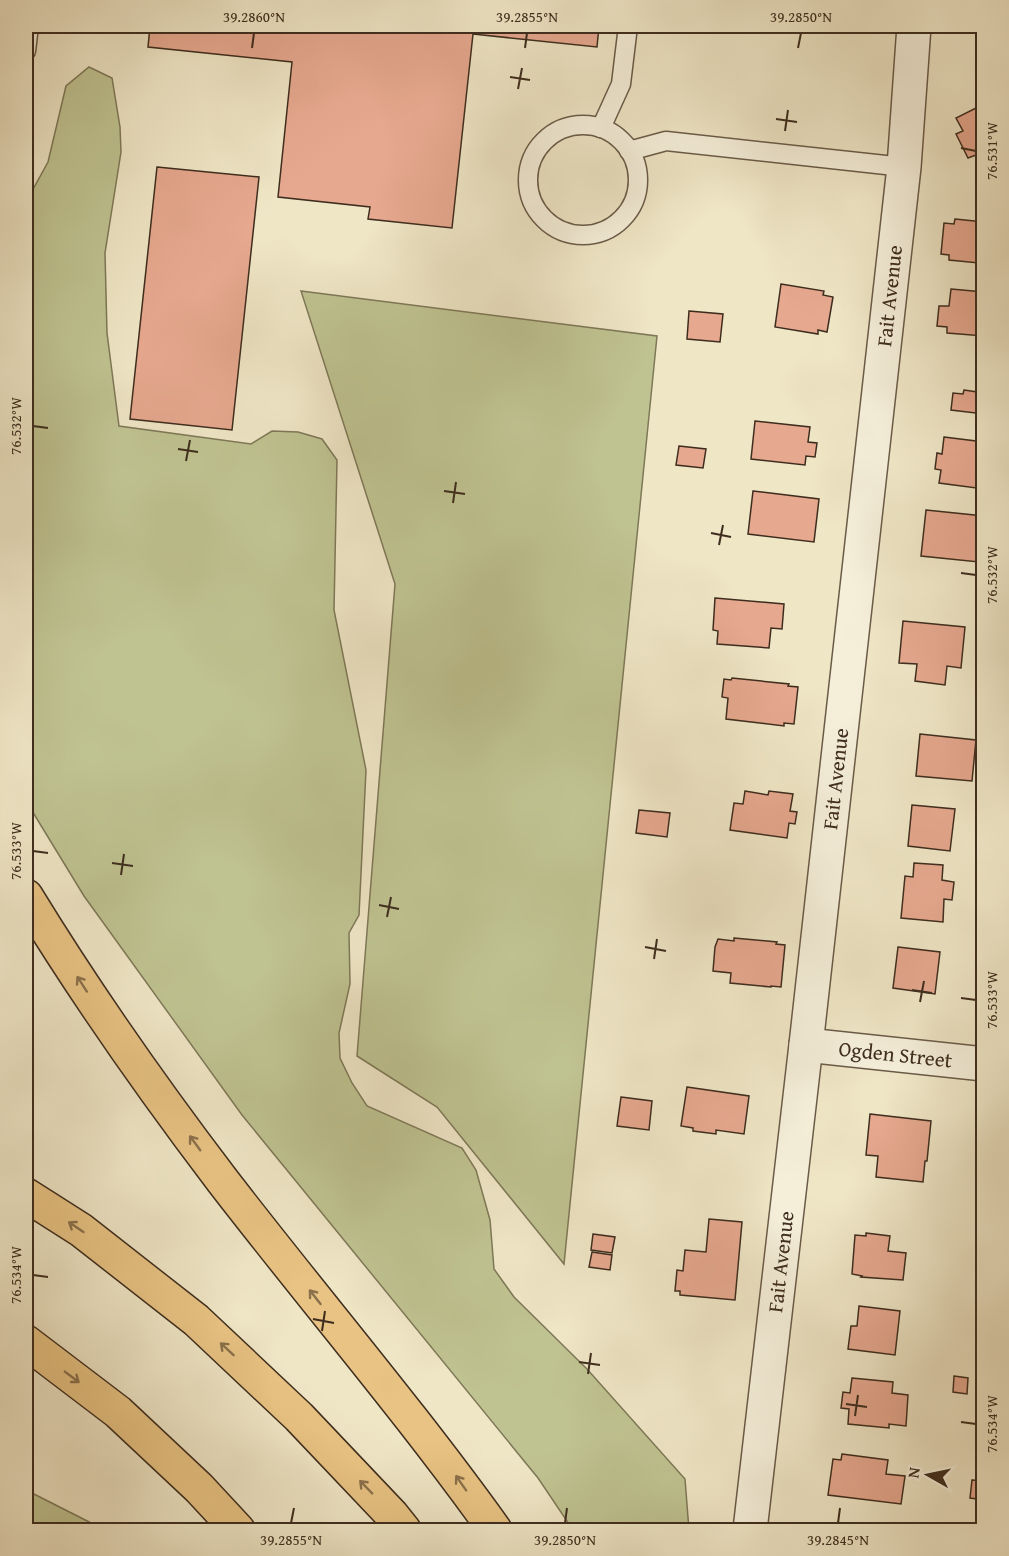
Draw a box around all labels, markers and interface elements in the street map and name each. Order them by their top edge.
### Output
text: 39.2860°N [223,6,285,27]
text: 39.2855°N [496,6,558,27]
text: 39.2850°N [770,6,832,27]
text: 76.531°W [981,122,1002,180]
street label: Fait Avenue [868,243,910,348]
text: 76.532°W [5,397,26,455]
text: 76.532°W [981,546,1002,604]
street label: Fait Avenue [814,726,856,831]
text: 76.533°W [5,822,26,880]
text: 76.533°W [981,971,1002,1029]
one-way arrow [76,976,88,992]
street label: Ogden Street [837,1033,954,1076]
one-way arrow [189,1135,201,1151]
street label: Fait Avenue [759,1209,802,1314]
one-way arrow [67,1221,84,1234]
text: 76.534°W [5,1246,26,1304]
one-way arrow [308,1289,321,1305]
one-way arrow [220,1342,235,1357]
one-way arrow [64,1371,80,1384]
text: 76.534°W [981,1395,1002,1453]
north arrow [898,1445,958,1505]
text: N [900,1465,926,1480]
one-way arrow [455,1475,467,1491]
one-way arrow [358,1479,373,1494]
text: 39.2855°N [260,1529,322,1550]
text: 39.2850°N [534,1529,596,1550]
text: 39.2845°N [807,1529,869,1550]

